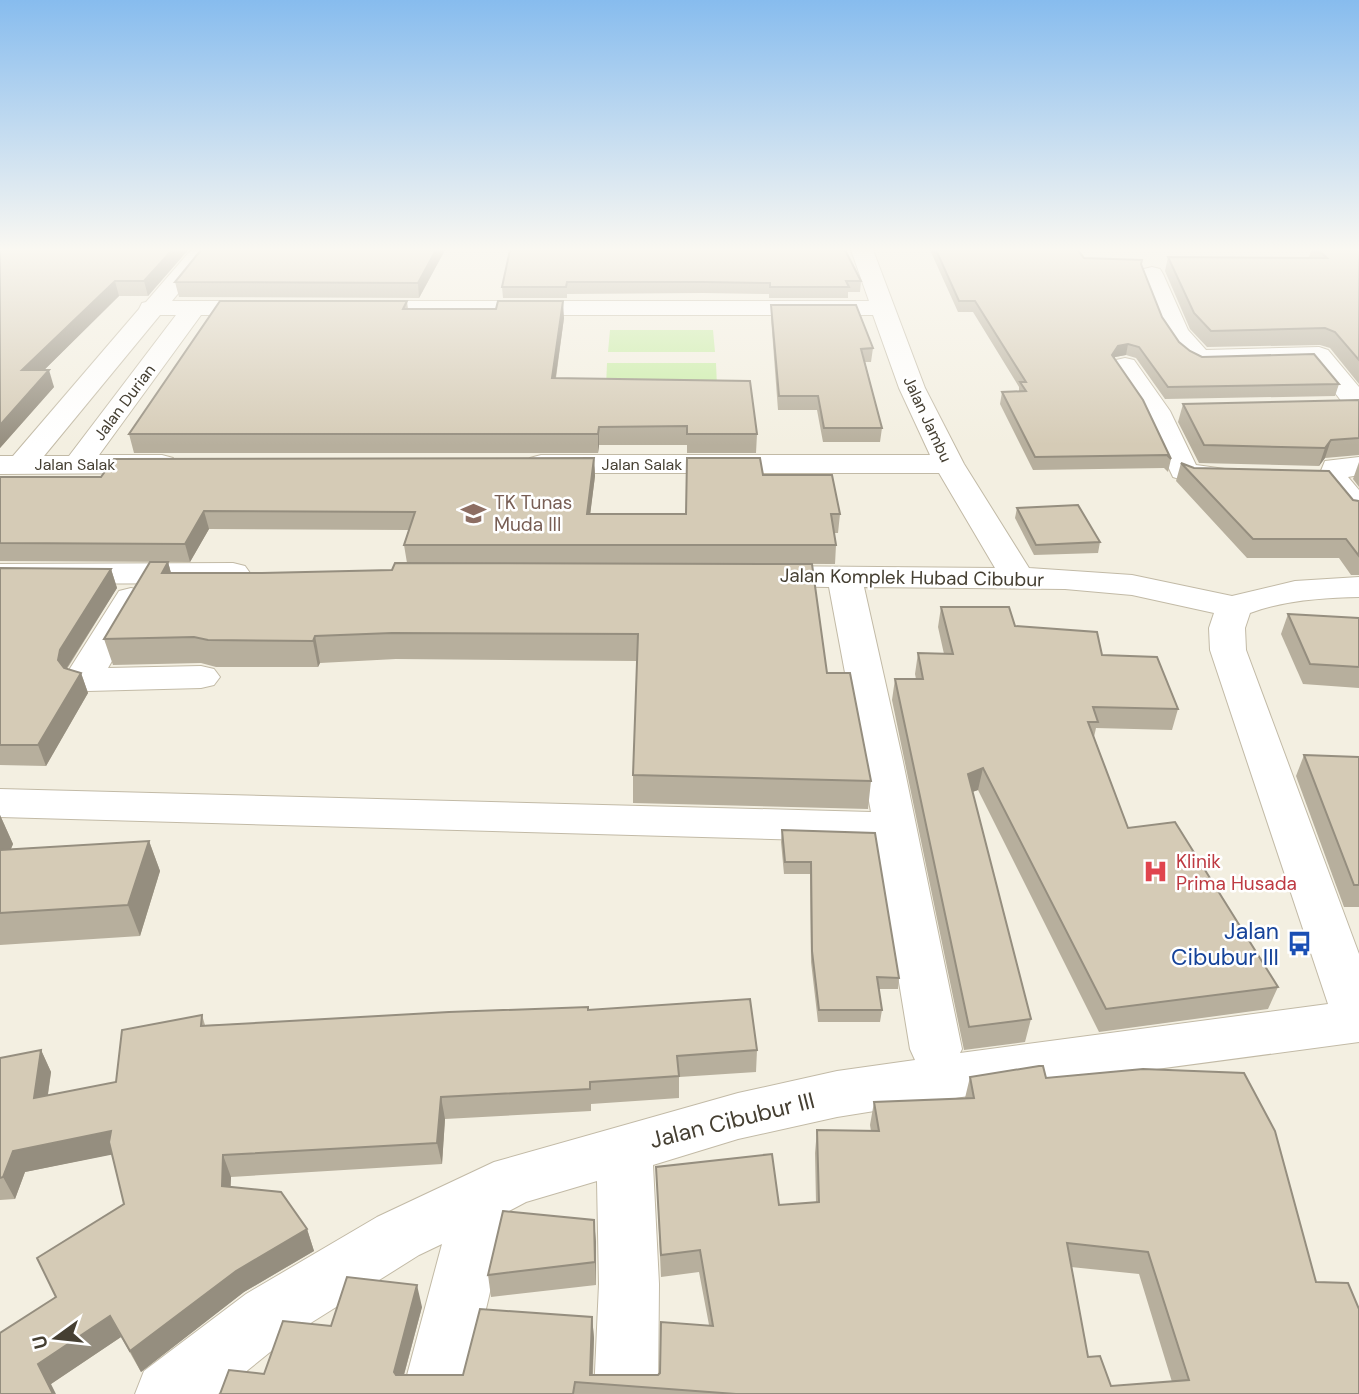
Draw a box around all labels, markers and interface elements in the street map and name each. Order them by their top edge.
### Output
street label: Jalan Durian [89,360,160,445]
street label: Jalan Jambu [898,373,957,466]
street label: Jalan Salak [35,454,115,475]
street label: Jalan Salak [602,454,682,475]
place label: TK Tunas Muda III [494,490,572,537]
school or university icon: TK Tunas Muda III [460,499,488,527]
street label: Jalan Komplek Hubad Cibubur [780,563,1044,592]
place label: Klinik Prima Husada [1176,849,1297,896]
hospital icon: Klinik Prima Husada [1142,858,1170,886]
place label: Jalan Cibubur III [1171,916,1279,972]
bus stop icon: Jalan Cibubur III [1285,930,1313,958]
street label: Jalan Cibubur III [646,1085,818,1155]
north arrow [21,1303,91,1373]
text: U [26,1333,54,1352]

